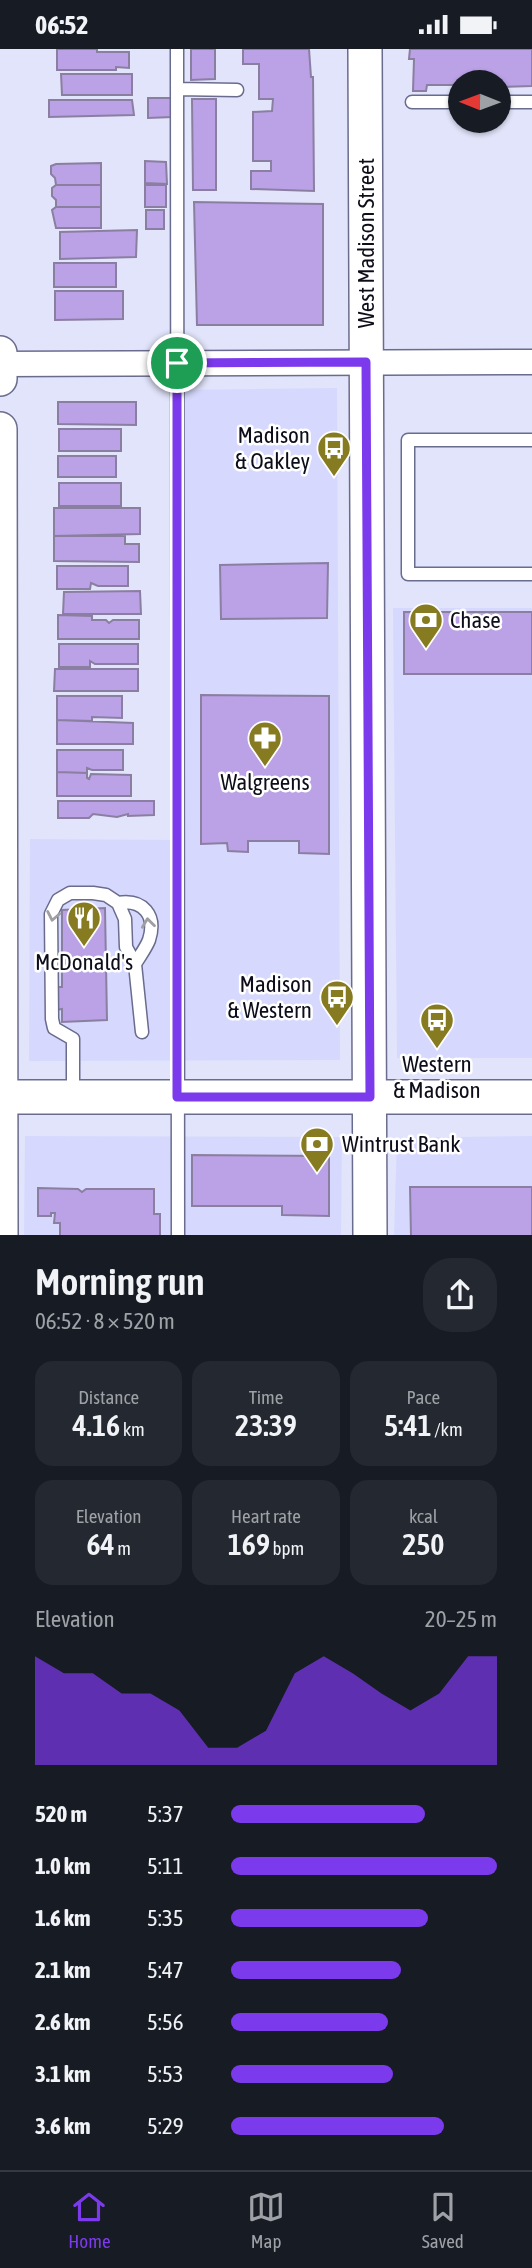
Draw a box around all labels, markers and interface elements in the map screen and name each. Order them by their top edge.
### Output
text: 06:52 [35,10,89,40]
north arrow [448,70,511,133]
map controls [448,70,511,133]
street label: West Madison Street [353,158,379,328]
pin [147,333,207,393]
icon: arrive [158,344,196,382]
place label: Madison & Oakley [235,422,310,474]
bus stop icon: Madison & Oakley [315,429,353,478]
bank icon: Chase [407,601,445,650]
place label: Chase [450,607,501,633]
pharmacy icon: Walgreens [246,719,284,768]
place label: Walgreens [220,769,310,795]
restaurant icon: McDonald's [65,899,103,948]
one-way arrow [47,910,62,922]
one-way arrow [141,917,156,929]
place label: McDonald's [35,949,133,975]
place label: Madison & Western [228,971,312,1023]
bus stop icon: Madison & Western [318,978,356,1027]
bus stop icon: Western & Madison [418,1001,456,1050]
place label: Western & Madison [393,1051,481,1103]
bank icon: Wintrust Bank [298,1125,336,1174]
place label: Wintrust Bank [342,1131,460,1157]
button: share [423,1258,497,1332]
text: Morning run [35,1260,205,1303]
text: 06:52 · 8 × 520 m [35,1308,175,1334]
text: Distance [78,1386,139,1408]
text: Time [249,1386,283,1408]
text: Pace [407,1386,440,1408]
text: 4.16 [73,1408,120,1442]
text: 23:39 [235,1408,297,1442]
text: 5:41 [384,1408,432,1442]
text: km [120,1418,145,1440]
text: /km [432,1418,463,1440]
text: Elevation [76,1505,142,1527]
text: Heart rate [231,1505,301,1527]
text: kcal [409,1505,438,1527]
text: 64 [86,1527,115,1561]
text: 169 [228,1527,270,1561]
text: 250 [402,1527,444,1561]
text: m [115,1537,131,1559]
text: bpm [270,1537,304,1559]
text: Elevation [35,1606,115,1632]
text: 20–25 m [425,1606,497,1632]
text: 520 m [35,1801,87,1827]
text: 5:37 [147,1801,184,1827]
text: 1.0 km [35,1853,91,1879]
text: 5:11 [147,1853,184,1879]
text: 1.6 km [35,1905,91,1931]
text: 5:35 [147,1905,184,1931]
text: 2.1 km [35,1957,91,1983]
text: 5:47 [147,1957,184,1983]
text: 2.6 km [35,2009,91,2035]
text: 5:56 [147,2009,184,2035]
text: 3.1 km [35,2061,91,2087]
text: 5:53 [147,2061,184,2087]
text: 3.6 km [35,2113,91,2139]
text: 5:29 [147,2113,184,2139]
tab: Home [68,2188,111,2252]
tab: Map [247,2188,285,2252]
tab: Saved [422,2188,464,2252]

